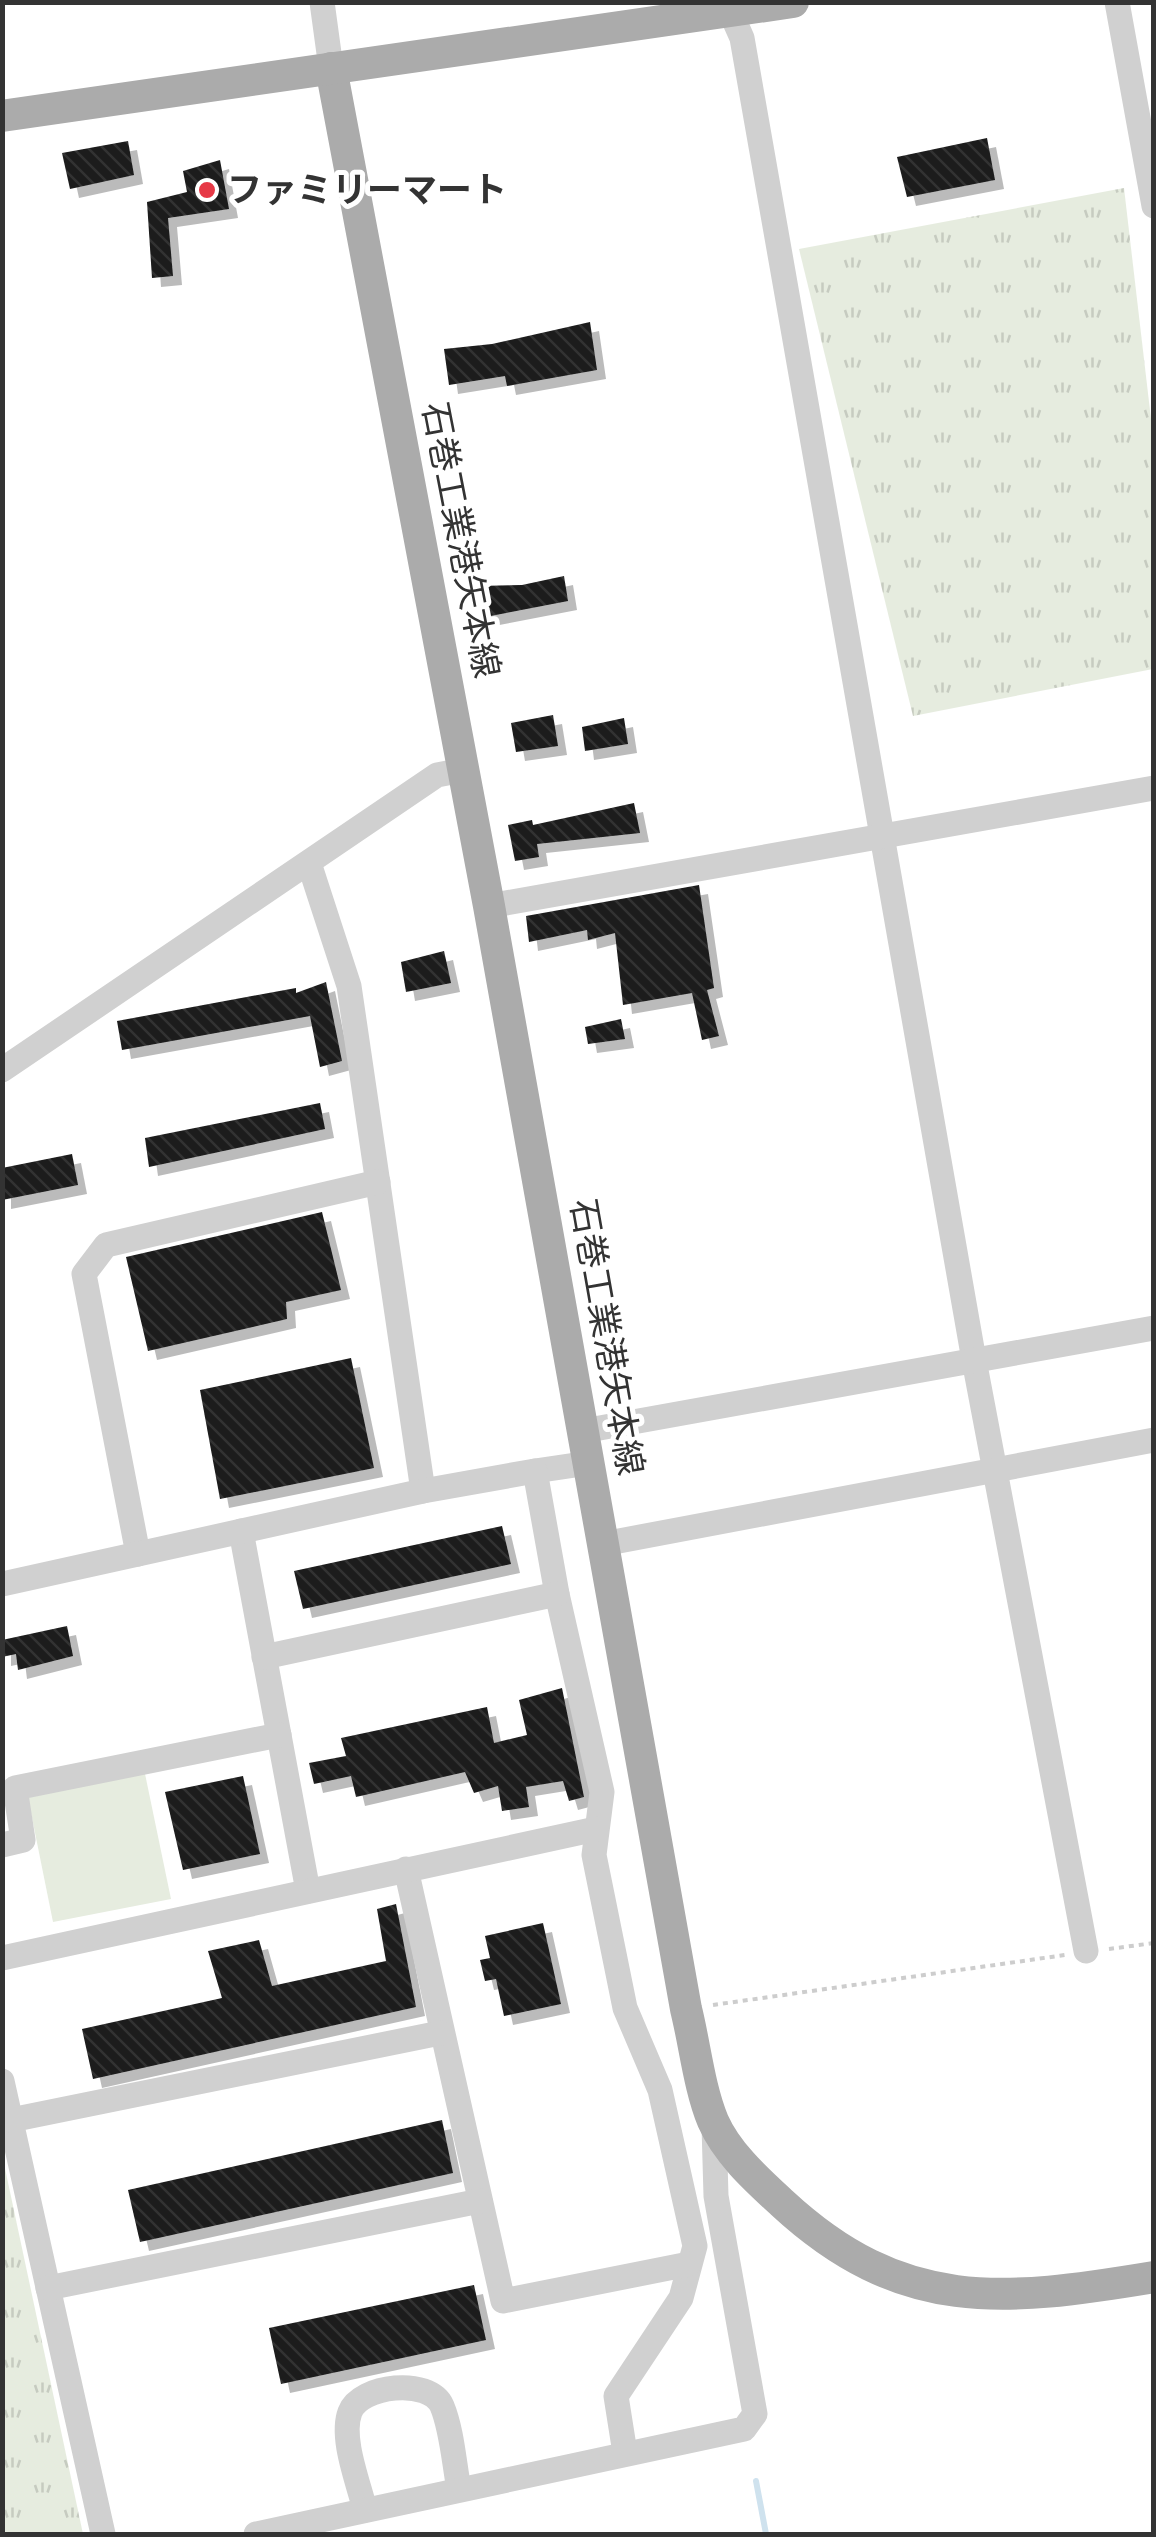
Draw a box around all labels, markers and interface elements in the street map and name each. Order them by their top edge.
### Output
place label: ファミリーマート [227,165,507,215]
marker: ファミリーマート [196,179,218,201]
street label: 石巻工業港矢本線 [410,398,512,682]
street label: 石巻工業港矢本線 [558,1195,656,1479]

